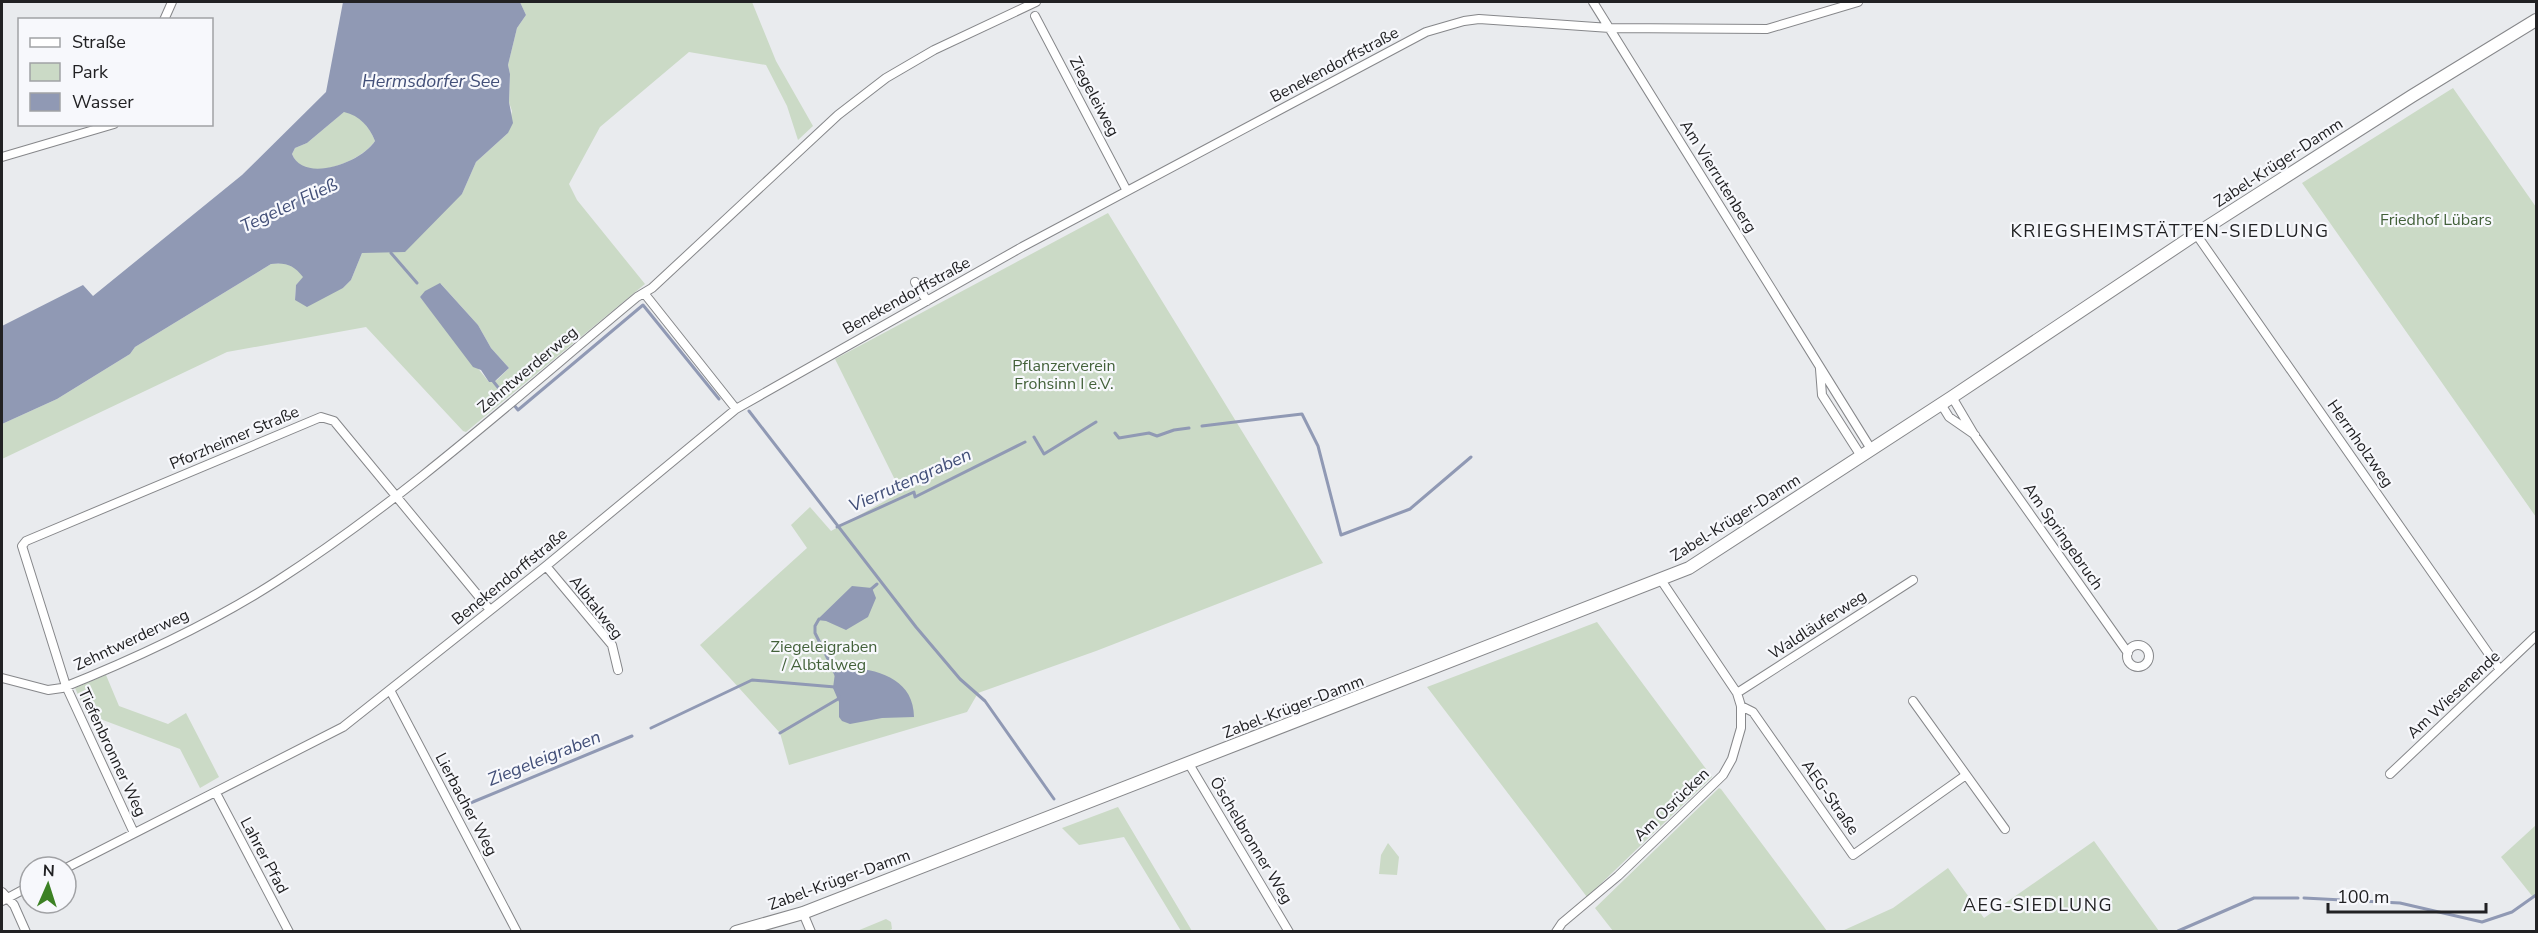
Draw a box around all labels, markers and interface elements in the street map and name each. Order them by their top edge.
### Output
legend [18,18,213,126]
street label: Benekendorffstraße [1266,22,1403,108]
text: Straße [72,30,126,54]
street label: Ziegeleiweg [1064,53,1124,140]
text: Park [72,60,109,84]
water label: Hermsdorfer See [362,69,500,93]
text: Wasser [72,90,134,114]
street label: Zabel-Krüger-Damm [2210,113,2347,213]
street label: Am Vierrutenberg [1675,116,1762,237]
water label: Tegeler Fließ [236,172,342,238]
park label: Friedhof Lübars [2380,209,2492,231]
district label: KRIEGSHEIMSTÄTTEN-SIEDLUNG [2011,219,2329,243]
street label: Benekendorffstraße [839,252,974,340]
street label: Zehntwerderweg [473,321,582,418]
park label: Pflanzerverein Frohsinn I e.V. [1012,355,1116,395]
street label: Herrnholzweg [2322,395,2399,492]
street label: Pforzheimer Straße [166,401,302,475]
water label: Vierrutengraben [845,442,975,518]
street label: Zabel-Krüger-Damm [1666,469,1805,567]
street label: Am Springebruch [2018,479,2108,594]
street label: Benekendorffstraße [447,523,572,630]
street label: Albtalweg [564,571,628,644]
street label: Waldläuferweg [1764,585,1871,665]
street label: Zehntwerderweg [70,604,192,676]
park label: Ziegeleigraben / Albtalweg [771,636,877,676]
street label: Am Wiesenende [2402,646,2505,744]
street label: Zabel-Krüger-Damm [1220,670,1367,744]
street label: Tiefenbronner Weg [73,685,152,820]
water label: Ziegeleigraben [484,724,604,792]
street label: Lierbacher Weg [430,749,503,860]
street label: AEG-Straße [1796,756,1864,839]
street label: Am Osrücken [1629,763,1714,846]
street label: Öschelbronner Weg [1204,773,1298,908]
street label: Lahrer Pfad [235,813,293,897]
street label: Zabel-Krüger-Damm [765,844,913,916]
north arrow [18,855,78,915]
text: N [42,860,55,882]
scale bar [2328,876,2486,914]
text: 100 m [2337,885,2389,909]
district label: AEG-SIEDLUNG [1963,893,2113,917]

